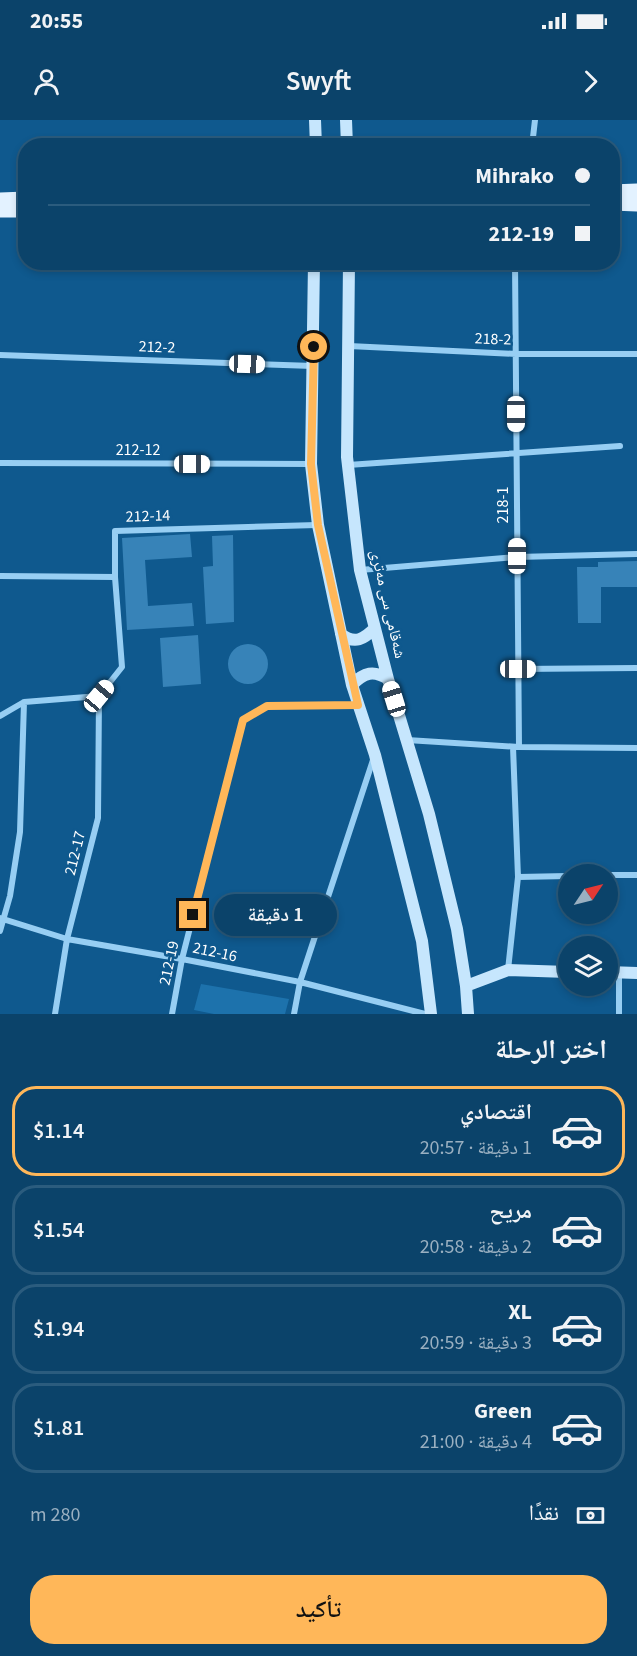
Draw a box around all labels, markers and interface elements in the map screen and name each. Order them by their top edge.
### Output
text: 20:55 [30,5,83,37]
text: Swyft [286,62,351,101]
icon: person [30,65,63,98]
icon: forward [574,65,607,98]
text: Mihrako [475,160,554,192]
text: 212-19 [489,218,554,250]
street label: 218-2 [474,327,512,351]
route start [300,333,327,360]
street label: 212-2 [138,335,176,359]
car [229,354,265,374]
car [507,396,525,432]
street label: 212-12 [116,439,160,461]
car [174,455,210,473]
street label: 218-1 [492,487,514,523]
street label: 212-14 [125,504,171,528]
car [508,538,526,574]
street label: شەقامی سی مەتری [365,547,411,661]
car [500,660,536,678]
car [81,676,117,716]
car [380,679,408,719]
street label: 212-17 [59,829,91,877]
north arrow [558,864,618,924]
map controls [558,864,618,996]
callout: 1 دقيقة [214,894,337,936]
route end [179,901,206,928]
text: 1 دقيقة [248,901,303,929]
button: layers [558,936,618,996]
street label: 212-16 [191,937,239,967]
street label: 212-19 [154,939,184,987]
text: اختر الرحلة [495,1030,607,1069]
text: اقتصادي [460,1096,532,1128]
icon: car [550,1104,604,1158]
text: $1.14 [33,1115,84,1147]
text: 1 دقيقة · 20:57 [420,1134,532,1162]
text: مريح [489,1195,532,1227]
icon: car [550,1203,604,1257]
text: $1.54 [33,1214,84,1246]
text: 2 دقيقة · 20:58 [420,1233,532,1261]
text: XL [508,1296,532,1328]
icon: car [550,1302,604,1356]
text: $1.94 [33,1313,84,1345]
text: 3 دقيقة · 20:59 [420,1329,532,1357]
text: Green [474,1395,532,1427]
icon: car [550,1401,604,1455]
text: $1.81 [33,1412,84,1444]
text: 4 دقيقة · 21:00 [420,1428,532,1456]
text: نقدًا [529,1497,559,1529]
icon: cash [574,1499,607,1532]
text: 280 m [30,1501,80,1529]
button: تأكيد [30,1575,607,1644]

